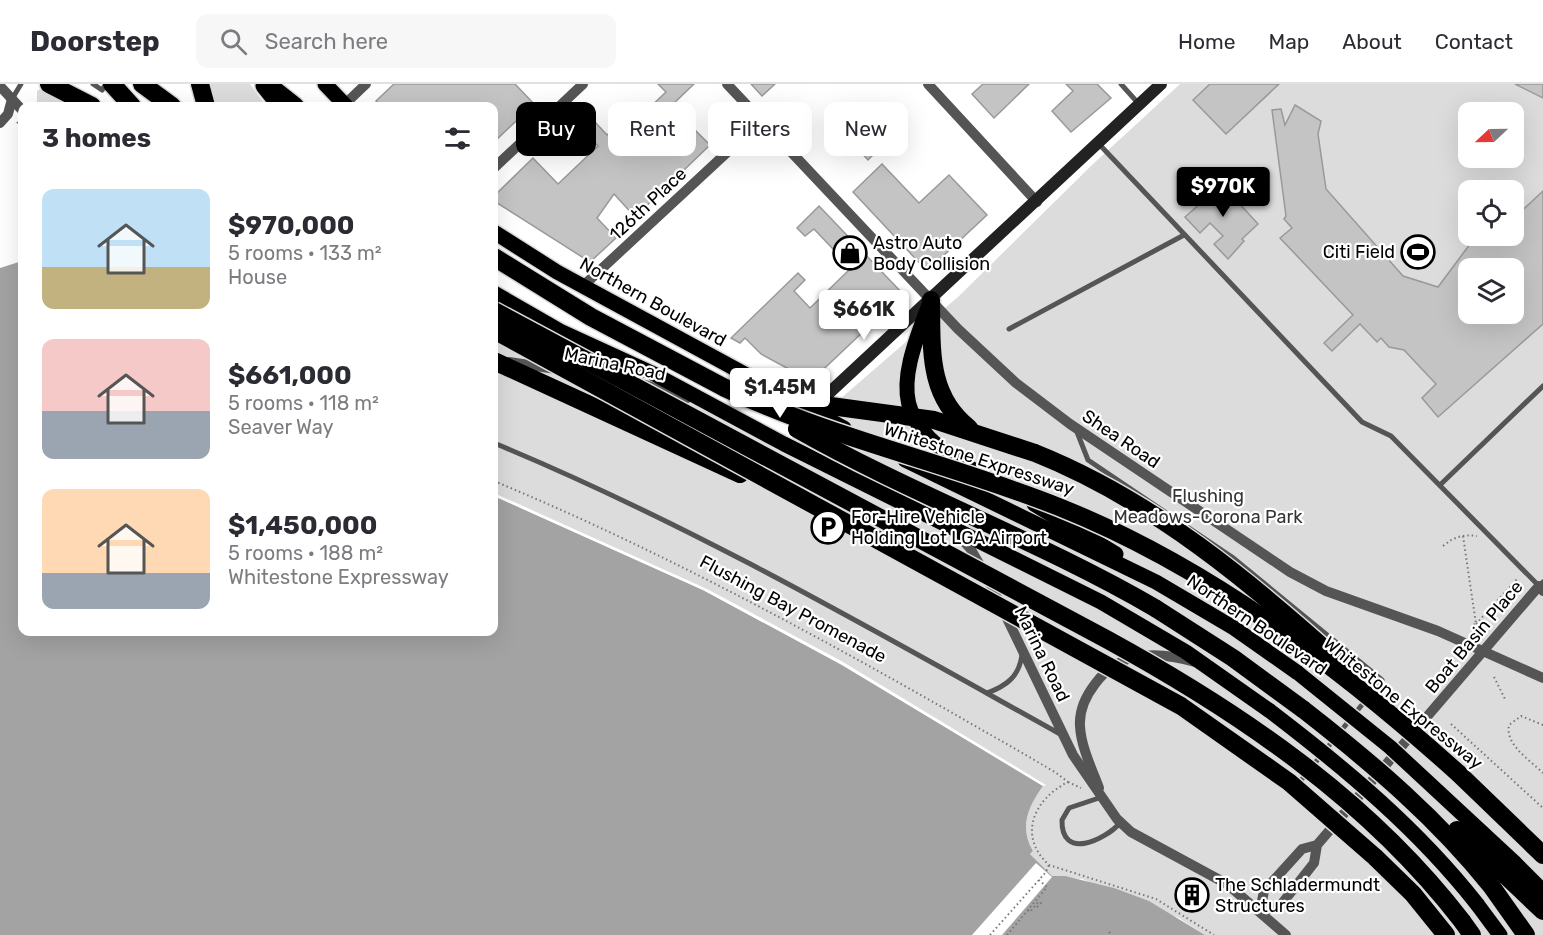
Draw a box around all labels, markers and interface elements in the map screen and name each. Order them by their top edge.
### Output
search box [196,14,616,68]
text: Doorstep [30,25,160,58]
icon: search [217,25,250,58]
text: Search here [265,28,388,55]
text: Home [1178,29,1235,54]
text: Map [1268,29,1309,54]
text: About [1342,29,1402,54]
text: Contact [1435,29,1513,54]
chip: Buy [516,102,596,156]
chip: Rent [608,102,696,156]
chip: Filters [708,102,812,156]
chip: New [824,102,908,156]
north arrow [1458,102,1524,168]
map controls [1458,102,1524,324]
icon: filters [441,122,474,155]
text: 3 homes [42,123,151,154]
street label: 126th Place [605,163,691,245]
pin: $970K [1181,167,1265,218]
text: $970K [1191,174,1255,198]
button: locate [1458,180,1524,246]
text: $970,000 [228,210,355,241]
icon: home [90,213,162,285]
place label: Astro Auto Body Collision [873,232,990,275]
sports icon: Citi Field [1400,234,1436,270]
shop icon: Astro Auto Body Collision [832,235,868,271]
text: 5 rooms · 133 m² [228,241,382,265]
place label: Citi Field [1323,241,1395,263]
street label: Northern Boulevard [576,253,730,351]
button: layers [1458,258,1524,324]
text: House [228,265,287,289]
pin: $661K [822,290,906,341]
text: $661K [833,297,895,321]
street label: Marina Road [562,342,668,386]
text: $661,000 [228,360,352,391]
icon: home [90,363,162,435]
pin: $1.45M [731,368,829,419]
text: $1.45M [744,375,816,399]
text: 5 rooms · 118 m² [228,391,379,415]
street label: Shea Road [1078,405,1164,473]
text: Seaver Way [228,415,334,439]
street label: Whitestone Expressway [881,418,1077,500]
park label: Flushing Meadows-Corona Park [1113,485,1303,528]
place label: For-Hire Vehicle Holding Lot LGA Airport [851,506,1047,549]
parking icon: For-Hire Vehicle Holding Lot LGA Airport [810,509,846,545]
text: $1,450,000 [228,510,377,541]
icon: home [90,513,162,585]
text: 5 rooms · 188 m² [228,541,383,565]
street label: Flushing Bay Promenade [696,550,890,668]
text: Whitestone Expressway [228,565,449,589]
street label: Northern Boulevard [1183,570,1331,680]
street label: Boat Basin Place [1420,576,1528,698]
street label: Marina Road [1009,603,1075,705]
street label: Whitestone Expressway [1319,632,1487,774]
place label: The Schladermundt Structures [1215,874,1380,917]
building icon: The Schladermundt Structures [1174,877,1210,913]

